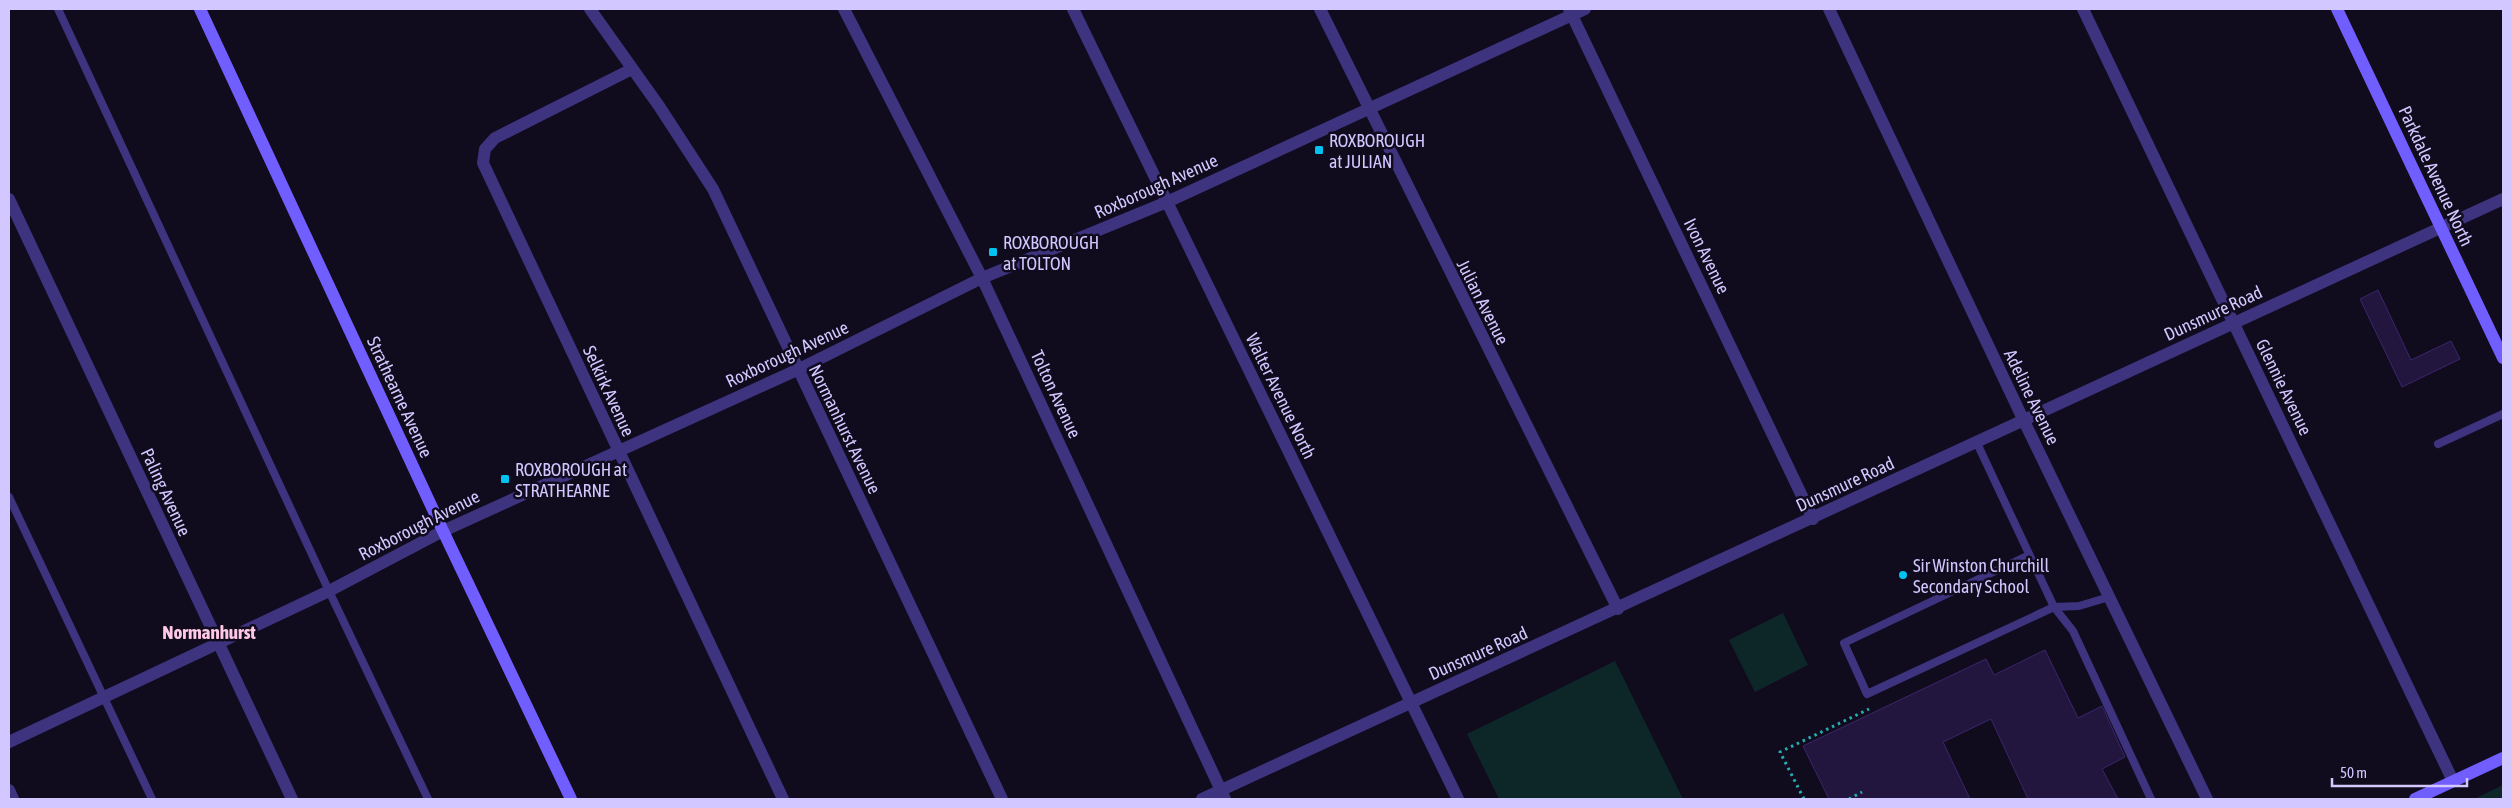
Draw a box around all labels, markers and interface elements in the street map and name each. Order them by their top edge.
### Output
street label: Parkdale Avenue North [2394,103,2478,249]
place label: ROXBOROUGH at JULIAN [1329,130,1425,172]
marker: ROXBOROUGH at JULIAN [1313,144,1325,156]
street label: Roxborough Avenue [1091,149,1221,223]
street label: Ivon Avenue [1680,215,1734,297]
place label: ROXBOROUGH at TOLTON [1003,232,1099,274]
marker: ROXBOROUGH at TOLTON [987,246,999,258]
street label: Julian Avenue [1453,256,1513,348]
street label: Dunsmure Road [2161,281,2265,345]
street label: Roxborough Avenue [722,316,852,392]
street label: Walter Avenue North [1242,330,1320,462]
street label: Strathearne Avenue [363,333,437,461]
street label: Glennie Avenue [2252,335,2316,439]
street label: Selkirk Avenue [579,342,639,440]
street label: Adeline Avenue [2000,346,2064,448]
street label: Tolton Avenue [1027,347,1085,441]
street label: Normanhurst Avenue [805,361,885,497]
street label: Paling Avenue [137,445,195,539]
street label: Dunsmure Road [1793,452,1897,516]
place label: ROXBOROUGH at STRATHEARNE [515,459,627,501]
marker: ROXBOROUGH at STRATHEARNE [499,473,511,485]
street label: Roxborough Avenue [355,486,483,564]
place label: Sir Winston Churchill Secondary School [1913,555,2050,597]
marker: Sir Winston Churchill Secondary School [1897,569,1909,581]
district label: Normanhurst [162,621,256,643]
street label: Dunsmure Road [1425,622,1531,684]
scale bar [2332,756,2467,788]
text: 50 m [2340,764,2367,781]

